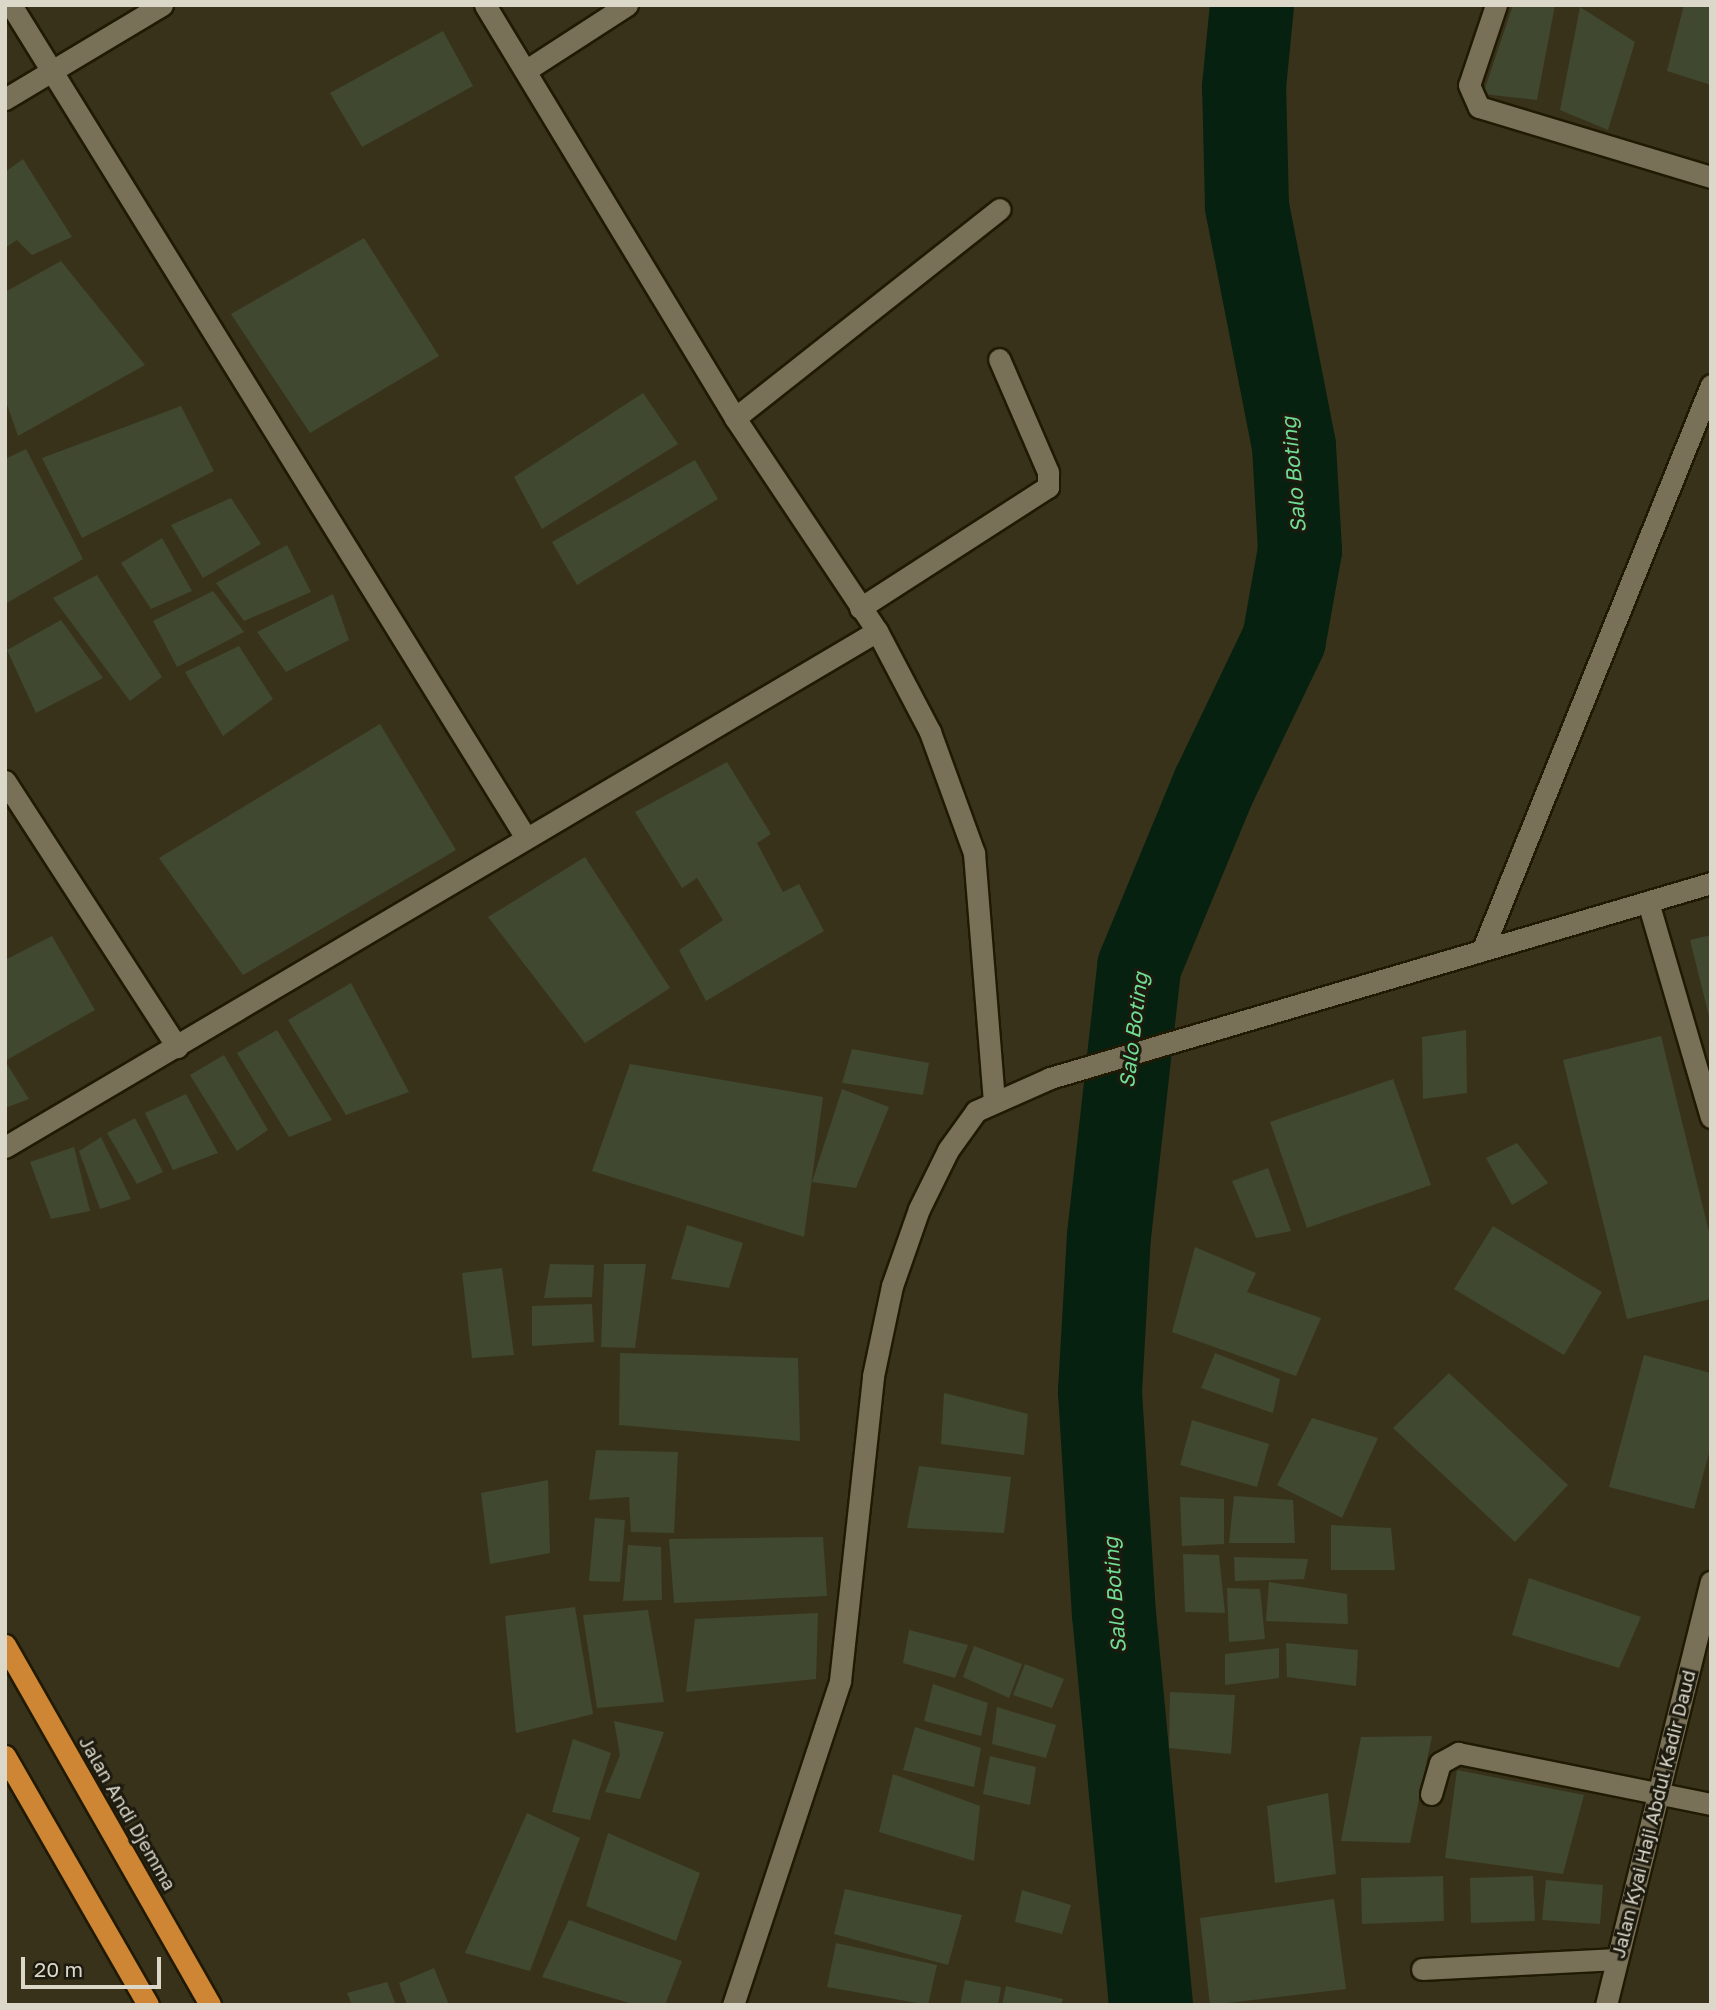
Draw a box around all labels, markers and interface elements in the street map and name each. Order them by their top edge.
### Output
water label: Salo Boting [1275,416,1311,534]
water label: Salo Boting [1113,971,1153,1089]
water label: Salo Boting [1097,1536,1131,1654]
street label: Jalan Kyai Haji Abdul Kadir Daud [1606,1668,1700,1960]
street label: Jalan Andi Djemma [75,1732,181,1894]
scale bar [24,1944,164,1988]
text: 20 m [34,1956,83,1982]

